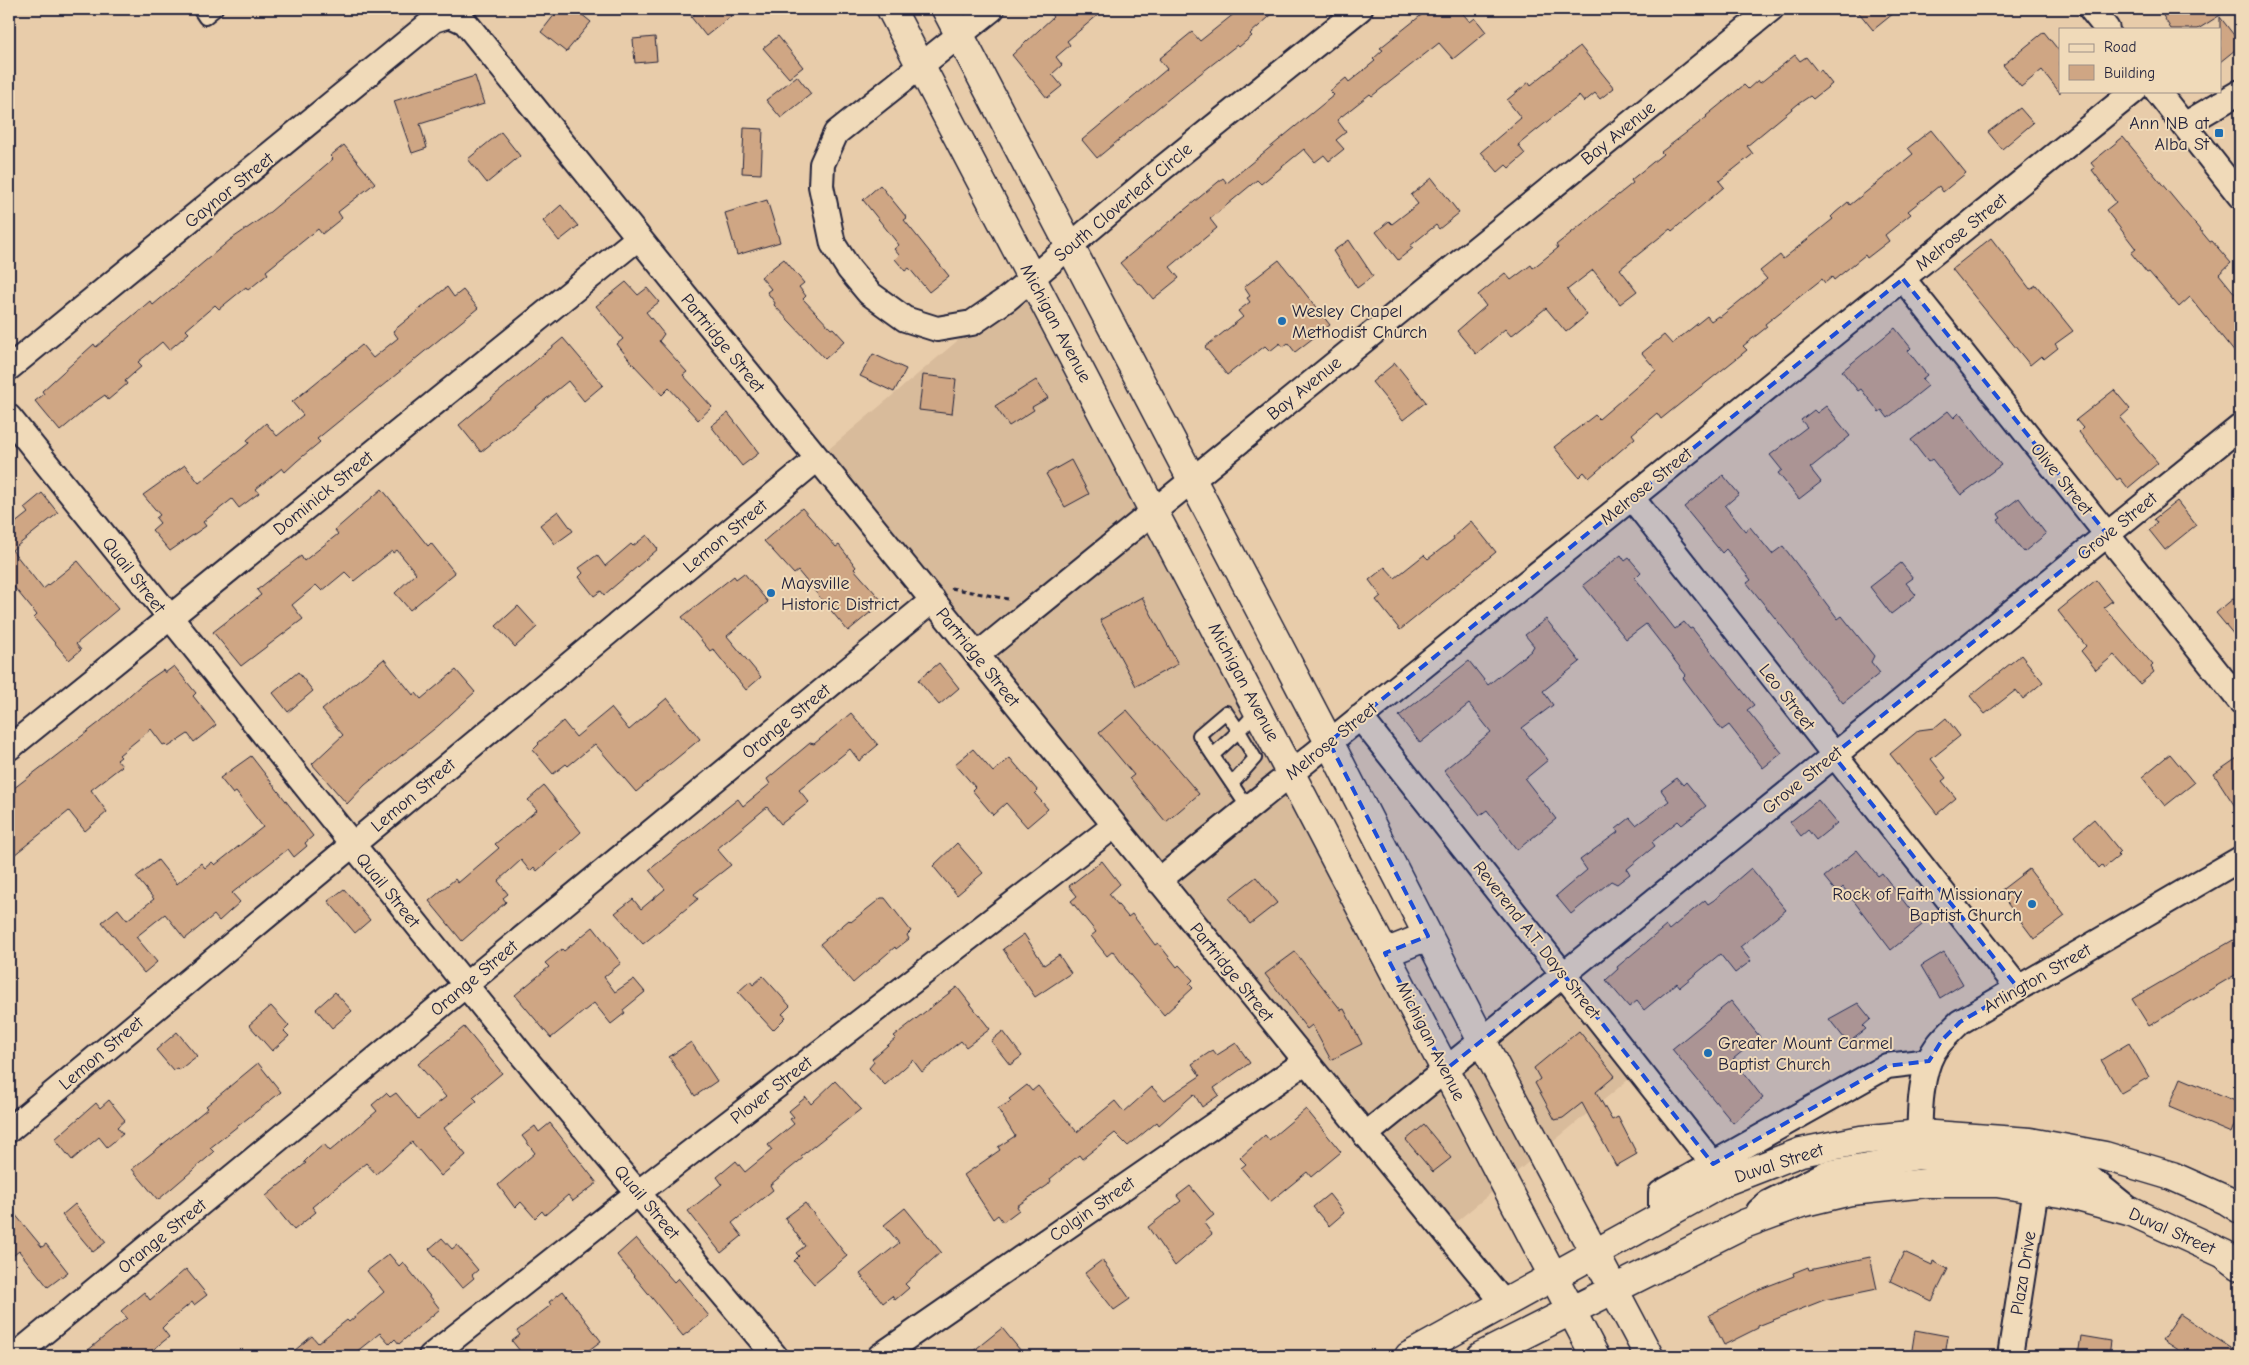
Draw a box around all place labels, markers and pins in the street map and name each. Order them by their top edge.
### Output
place label: Ann NB at Alba St [2129,113,2210,155]
marker: Ann NB at Alba St [2213,127,2225,139]
place label: Wesley Chapel Methodist Church [1292,301,1428,343]
marker: Wesley Chapel Methodist Church [1276,315,1288,327]
place label: Maysville Historic District [781,573,900,615]
marker: Maysville Historic District [765,587,777,599]
place label: Rock of Faith Missionary Baptist Church [1832,884,2023,926]
marker: Rock of Faith Missionary Baptist Church [2026,898,2038,910]
place label: Greater Mount Carmel Baptist Church [1718,1033,1893,1075]
marker: Greater Mount Carmel Baptist Church [1702,1047,1714,1059]

